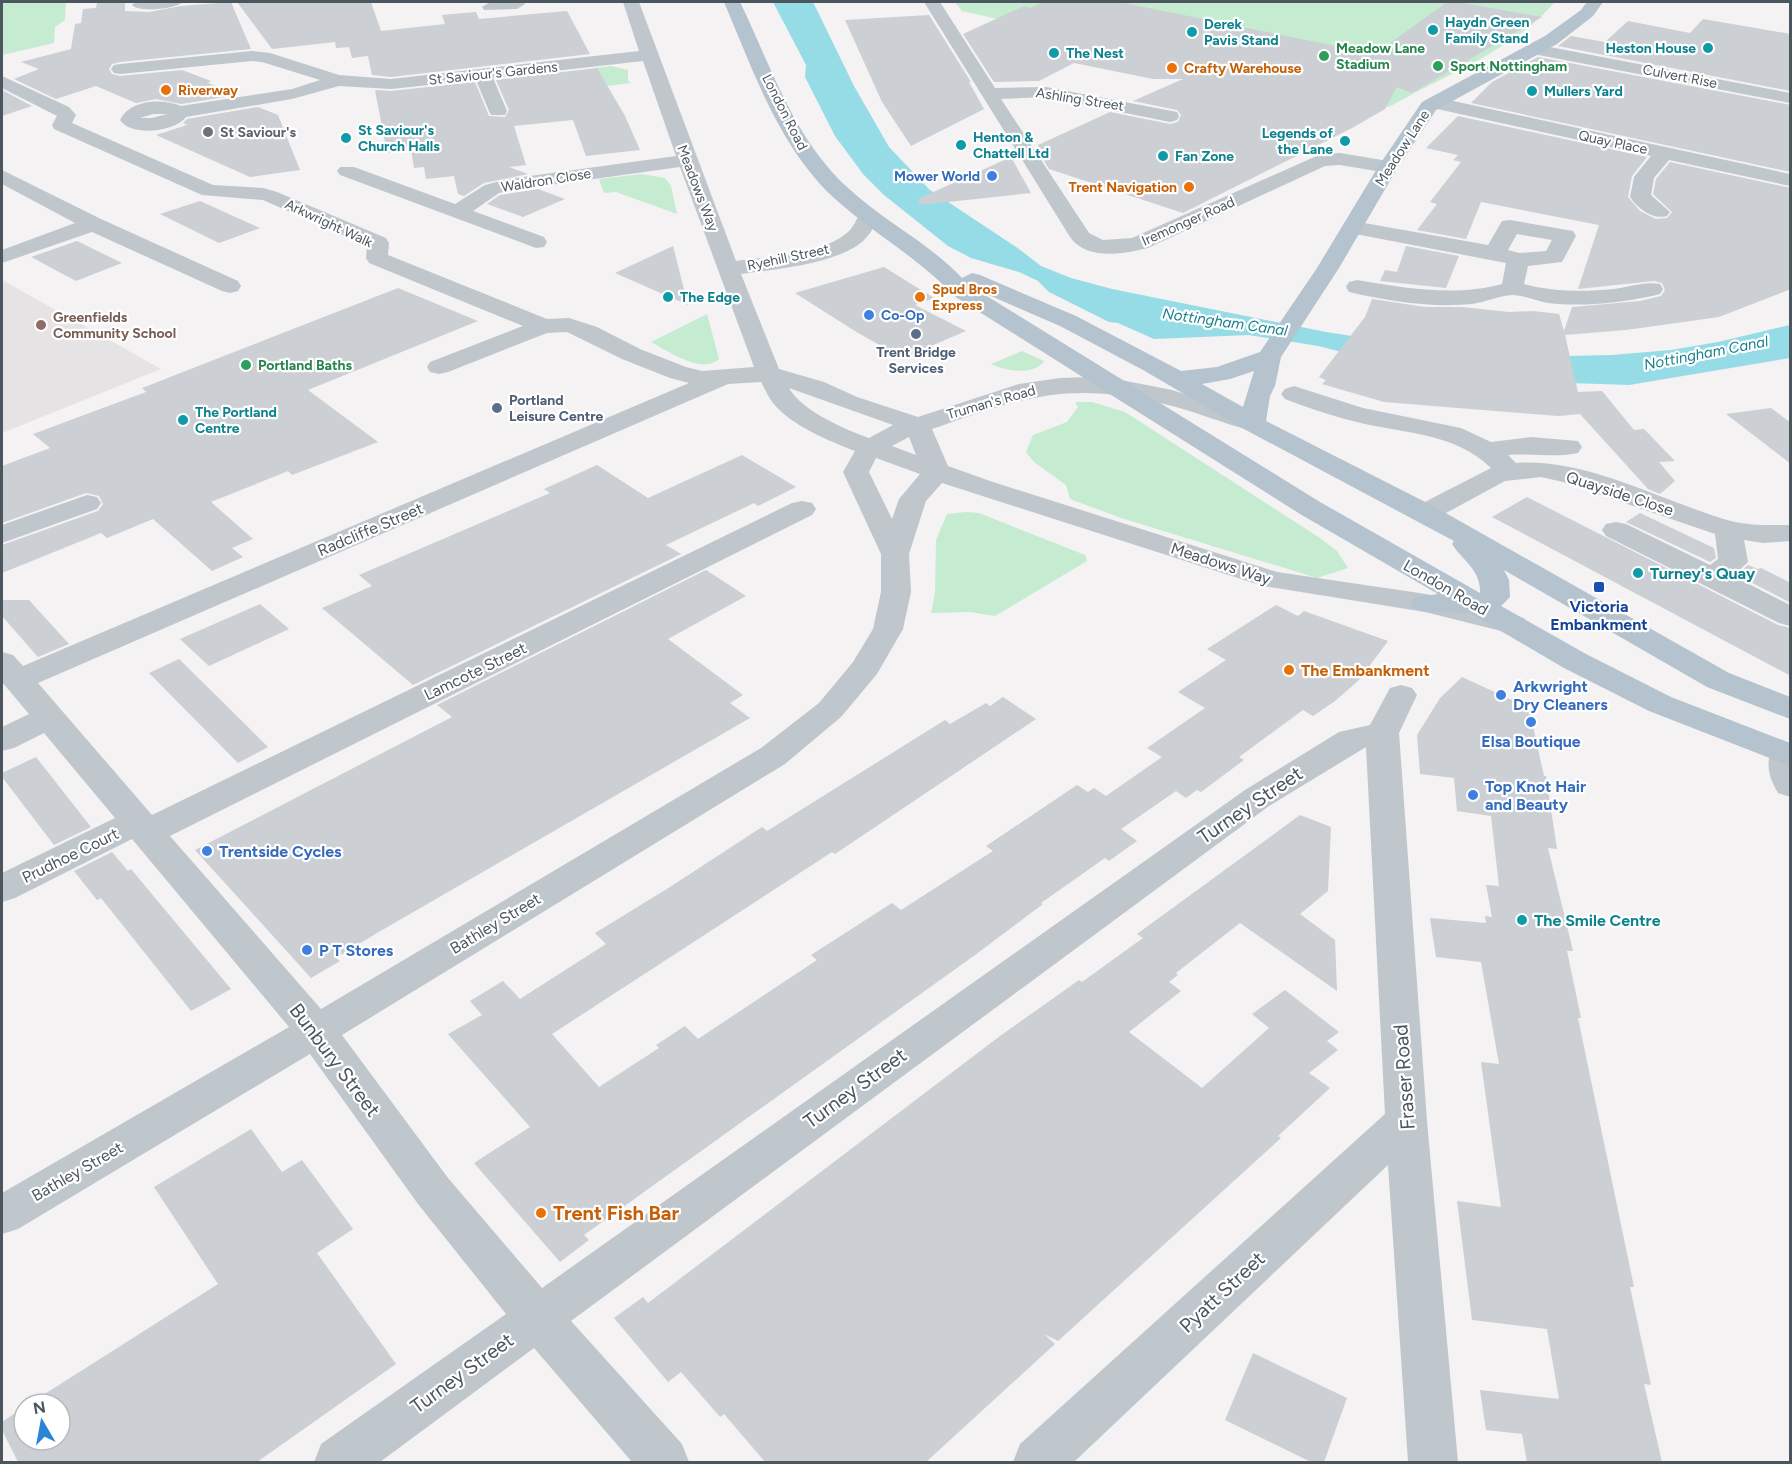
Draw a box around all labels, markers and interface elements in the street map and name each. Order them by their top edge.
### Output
place label: Haydn Green Family Stand [1445,14,1529,47]
place label: Derek Pavis Stand [1204,16,1279,49]
marker: Haydn Green Family Stand [1426,23,1440,37]
marker: Derek Pavis Stand [1185,25,1199,39]
place label: Meadow Lane Stadium [1336,40,1425,73]
place label: Heston House [1605,40,1696,57]
marker: Heston House [1701,41,1715,55]
place label: The Nest [1066,45,1124,62]
marker: The Nest [1047,46,1061,60]
marker: Meadow Lane Stadium [1317,49,1331,63]
street label: St Saviour's Gardens [428,58,558,89]
place label: Sport Nottingham [1450,58,1567,75]
marker: Sport Nottingham [1431,59,1445,73]
place label: Crafty Warehouse [1184,60,1302,77]
marker: Crafty Warehouse [1165,61,1179,75]
street label: Culvert Rise [1641,61,1719,92]
street label: London Road [758,71,811,153]
place label: Riverway [178,82,239,99]
marker: Riverway [159,83,173,97]
place label: Mullers Yard [1544,83,1623,100]
street label: Ashling Street [1035,84,1125,115]
marker: Mullers Yard [1525,84,1539,98]
street label: Meadow Lane [1372,107,1433,189]
place label: St Saviour's Church Halls [358,122,440,155]
place label: St Saviour's [220,124,296,141]
marker: St Saviour's [201,125,215,139]
place label: Legends of the Lane [1262,125,1333,158]
street label: Quay Place [1577,127,1649,158]
place label: Henton & Chattell Ltd [973,129,1049,162]
marker: St Saviour's Church Halls [339,131,353,145]
marker: Legends of the Lane [1338,134,1352,148]
marker: Henton & Chattell Ltd [954,138,968,152]
street label: Meadows Way [673,143,722,234]
place label: Fan Zone [1175,148,1234,165]
marker: Fan Zone [1156,149,1170,163]
street label: Waldron Close [500,165,593,196]
place label: Mower World [894,168,980,185]
marker: Mower World [985,169,999,183]
place label: Trent Navigation [1069,179,1177,196]
marker: Trent Navigation [1182,180,1196,194]
street label: Iremonger Road [1139,193,1237,250]
street label: Arkwright Walk [282,196,375,251]
street label: Ryehill Street [746,241,831,274]
place label: Spud Bros Express [932,281,998,314]
place label: The Edge [680,289,740,306]
marker: The Edge [661,290,675,304]
marker: Spud Bros Express [913,290,927,304]
water label: Nottingham Canal [1161,304,1289,340]
place label: Co-Op [881,307,924,324]
marker: Co-Op [862,308,876,322]
place label: Greenfields Community School [53,309,176,342]
marker: Greenfields Community School [34,318,48,332]
marker: Trent Bridge Services [909,327,923,341]
water label: Nottingham Canal [1642,332,1770,374]
place label: Trent Bridge Services [876,344,956,377]
place label: Portland Baths [258,357,353,374]
marker: Portland Baths [239,358,253,372]
street label: Truman's Road [945,382,1037,423]
place label: Portland Leisure Centre [509,392,604,425]
marker: Portland Leisure Centre [490,401,504,415]
place label: The Portland Centre [195,404,277,437]
marker: The Portland Centre [176,413,190,427]
street label: Quayside Close [1564,467,1676,520]
street label: Radcliffe Street [315,499,426,560]
street label: Meadows Way [1168,538,1274,589]
street label: London Road [1400,555,1492,619]
place label: Turney's Quay [1650,564,1756,583]
marker: Turney's Quay [1631,566,1645,580]
marker: Victoria Embankment [1592,580,1606,594]
place label: Victoria Embankment [1550,597,1648,634]
street label: Lamcote Street [421,638,530,704]
place label: The Embankment [1301,661,1430,680]
marker: The Embankment [1282,663,1296,677]
place label: Arkwright Dry Cleaners [1513,677,1608,714]
marker: Arkwright Dry Cleaners [1494,688,1508,702]
marker: Elsa Boutique [1524,715,1538,729]
place label: Elsa Boutique [1481,732,1581,751]
street label: Turney Street [1193,761,1307,849]
place label: Top Knot Hair and Beauty [1485,777,1586,814]
marker: Top Knot Hair and Beauty [1466,788,1480,802]
street label: Prudhoe Court [19,824,122,887]
place label: Trentside Cycles [219,842,342,861]
marker: Trentside Cycles [200,844,214,858]
street label: Bathley Street [447,889,544,958]
place label: The Smile Centre [1534,911,1661,930]
marker: The Smile Centre [1515,913,1529,927]
place label: P T Stores [319,941,394,960]
marker: P T Stores [300,943,314,957]
street label: Bunbury Street [285,999,385,1121]
street label: Fraser Road [1388,1023,1420,1131]
street label: Turney Street [799,1043,911,1133]
street label: Bathley Street [28,1138,126,1205]
place label: Trent Fish Bar [553,1201,679,1225]
marker: Trent Fish Bar [534,1206,548,1220]
street label: Pyatt Street [1174,1246,1270,1338]
street label: Turney Street [406,1328,518,1418]
north arrow [12,1392,72,1452]
text: N [32,1397,47,1418]

